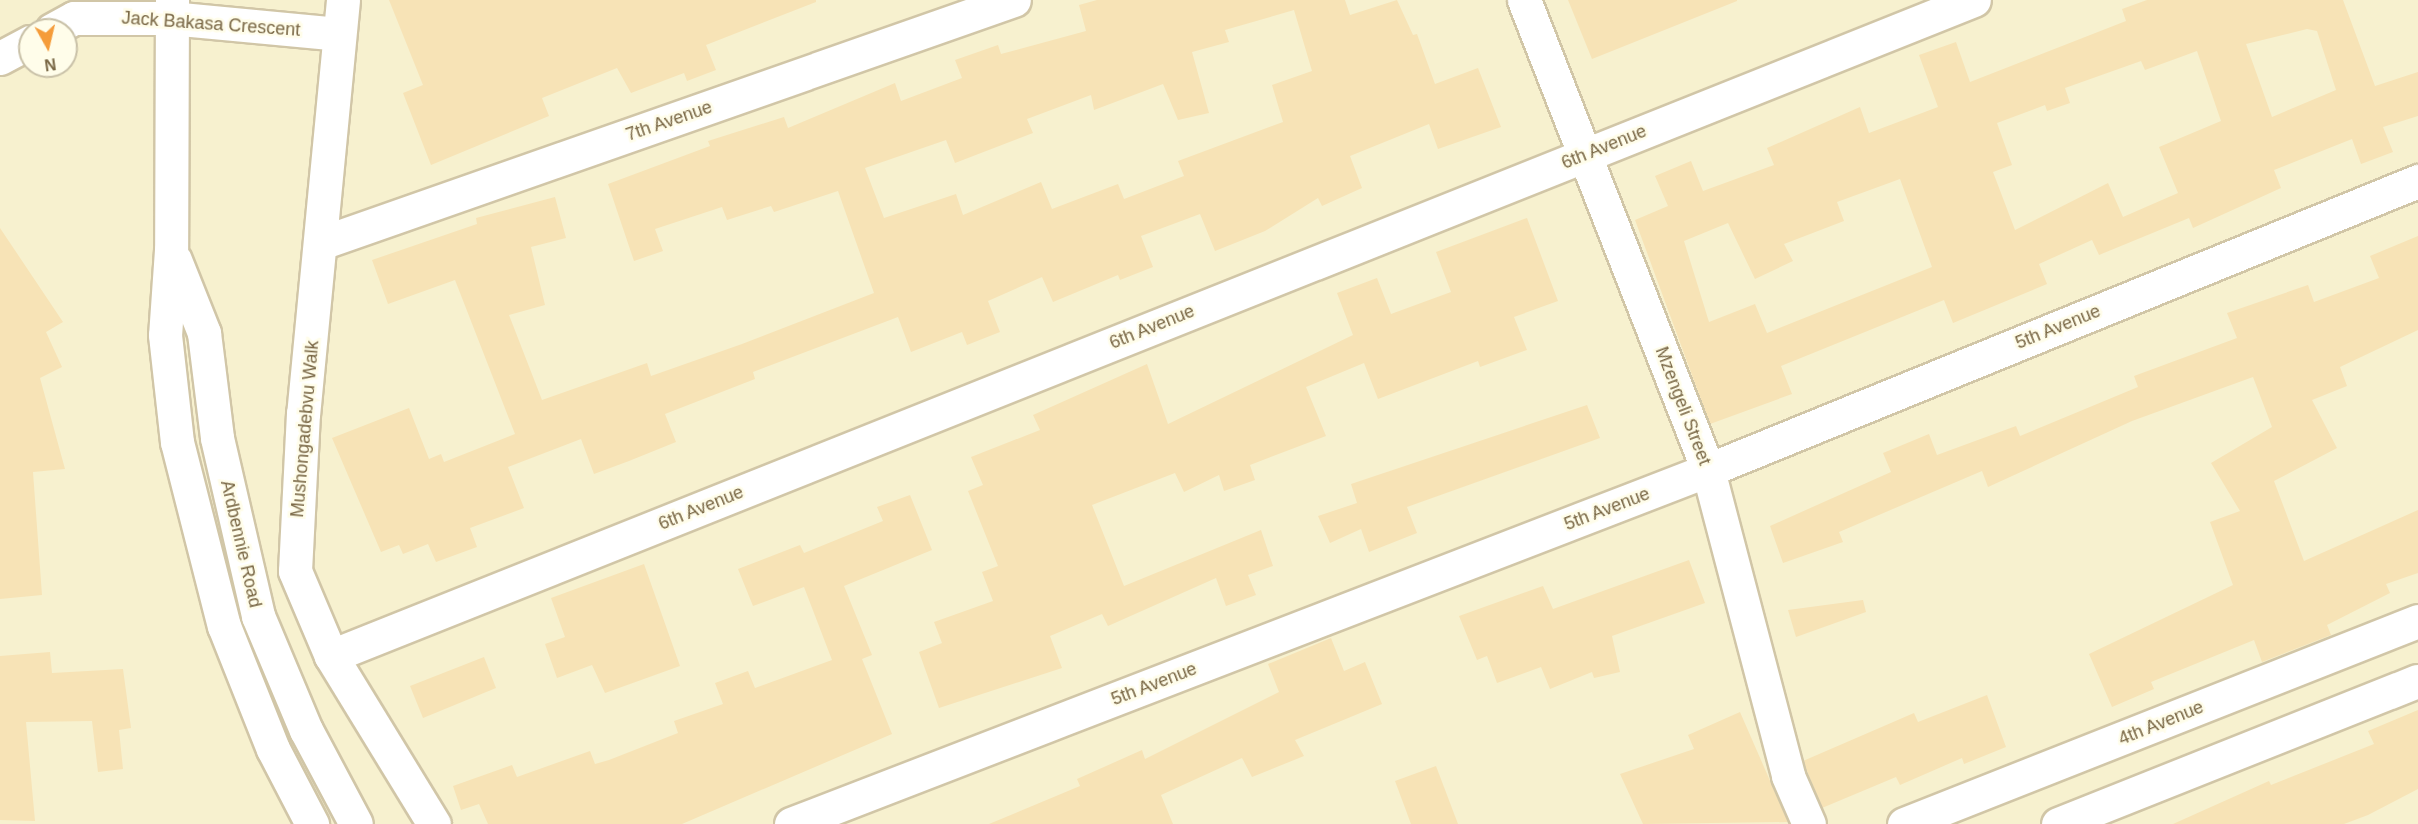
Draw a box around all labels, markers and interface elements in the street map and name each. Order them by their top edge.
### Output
street label: Jack Bakasa Crescent [121,7,301,41]
north arrow [18,18,78,78]
text: N [43,55,57,74]
street label: 7th Avenue [623,96,715,146]
street label: 6th Avenue [1558,120,1650,174]
street label: 6th Avenue [1106,300,1198,354]
street label: 5th Avenue [2012,300,2104,354]
street label: Mushongadebvu Walk [287,340,323,518]
street label: Mzengeli Street [1651,344,1715,468]
street label: Ardbennie Road [216,478,266,610]
street label: 6th Avenue [655,481,747,535]
street label: 5th Avenue [1561,483,1653,535]
street label: 5th Avenue [1108,658,1200,710]
street label: 4th Avenue [2115,696,2207,750]

